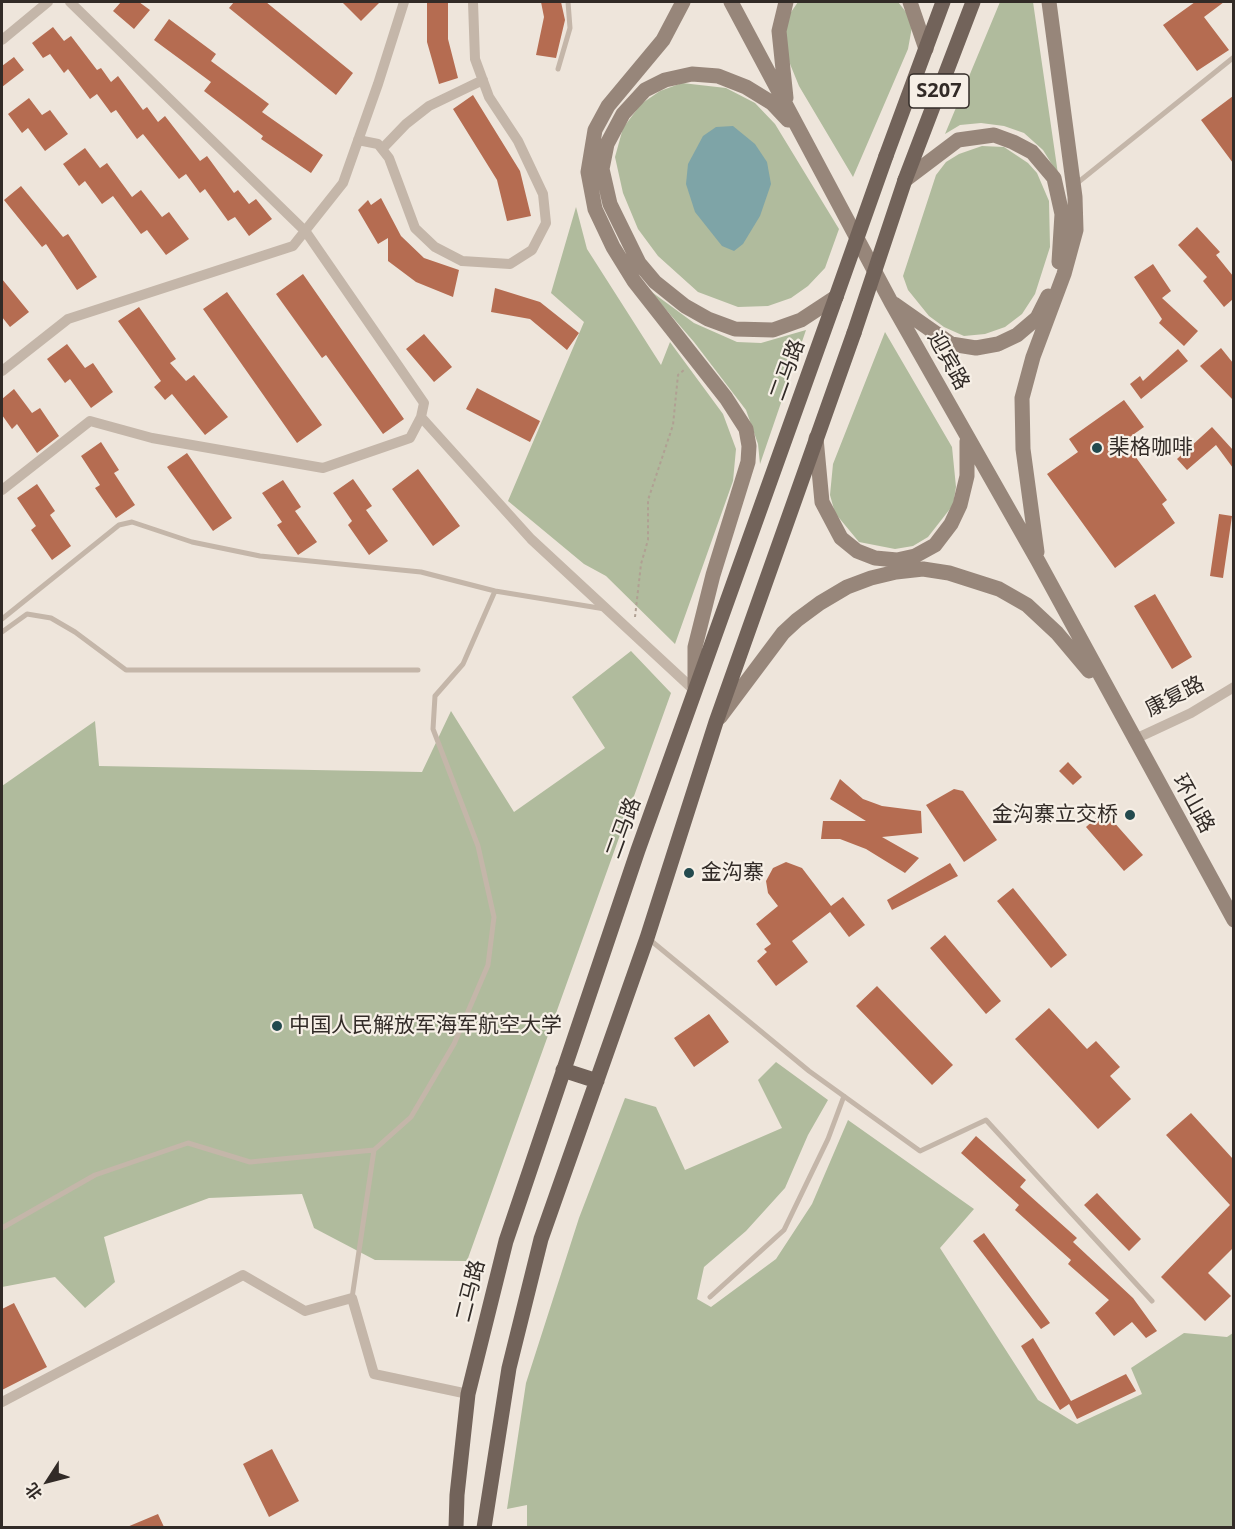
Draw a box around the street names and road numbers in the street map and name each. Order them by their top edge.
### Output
road number: S207 [909,74,969,108]
street label: 迎宾路 [922,327,974,395]
street label: 二马路 [765,336,811,404]
street label: 康复路 [1141,671,1209,723]
street label: 环山路 [1167,770,1219,838]
street label: 二马路 [601,794,647,862]
street label: 二马路 [451,1257,491,1325]

